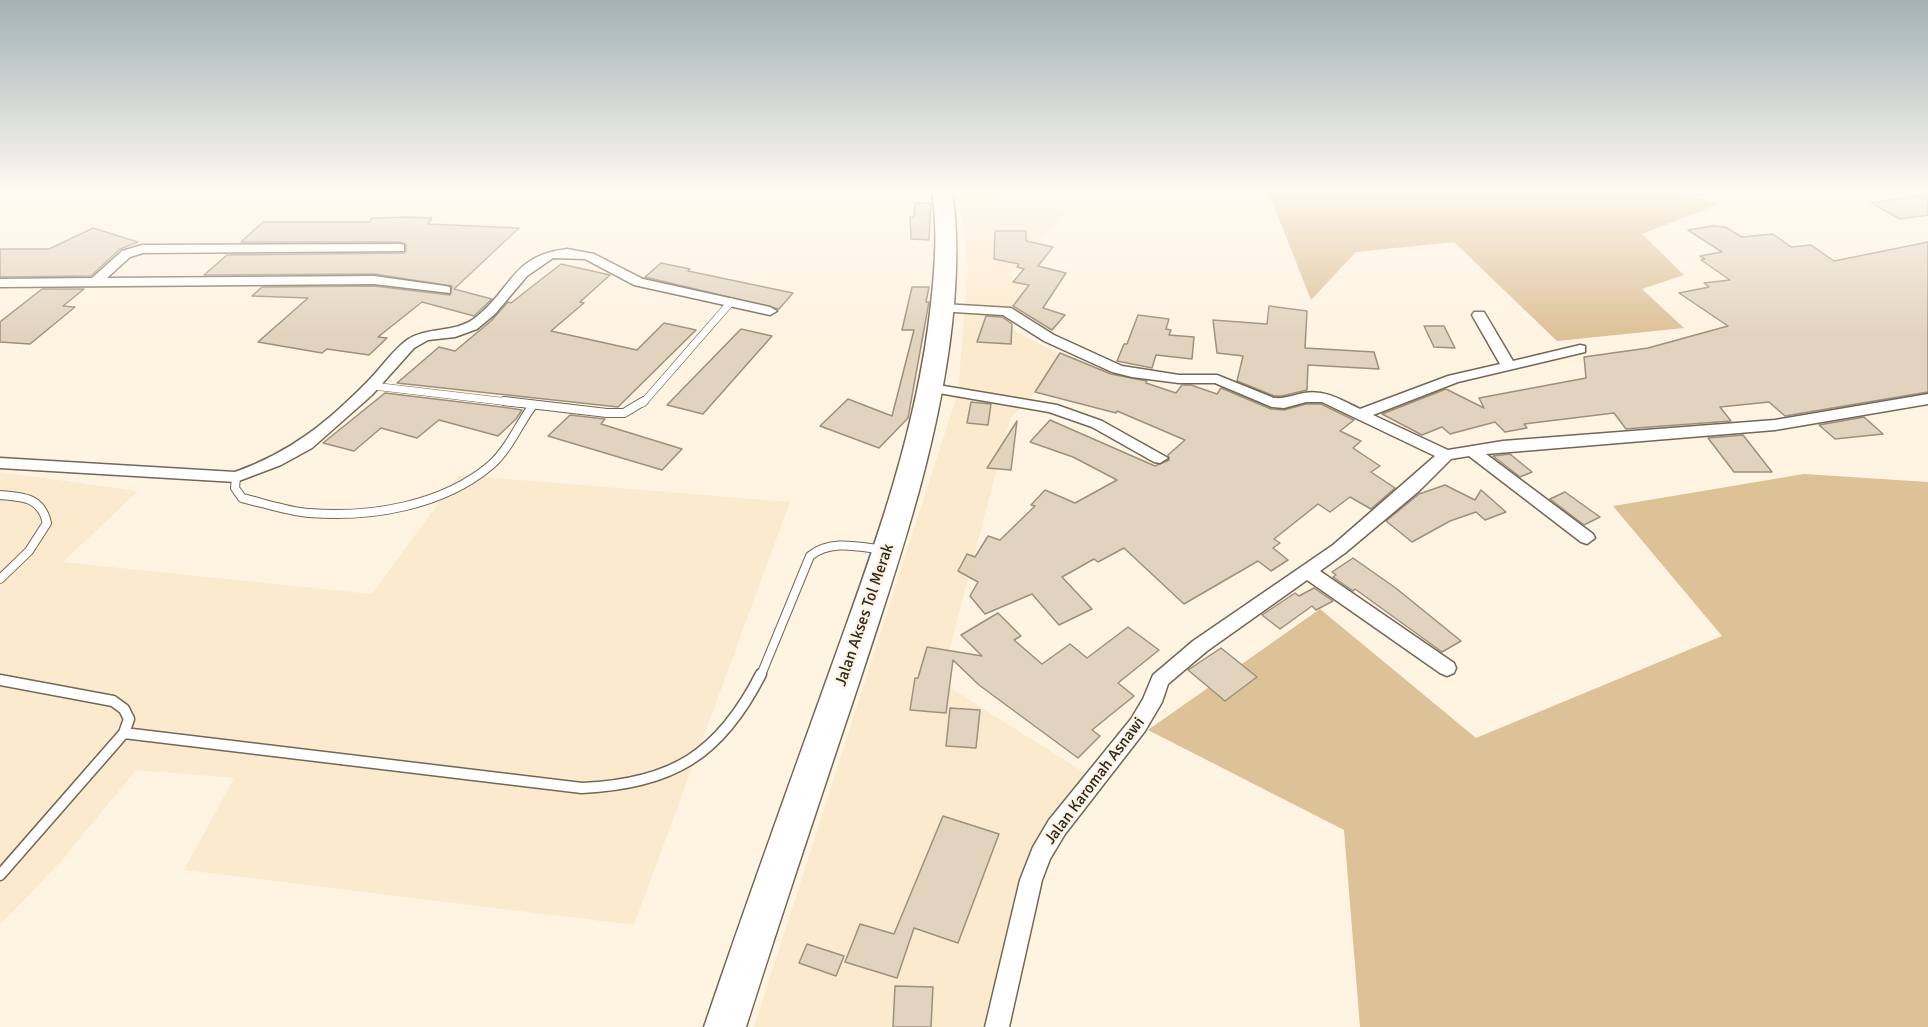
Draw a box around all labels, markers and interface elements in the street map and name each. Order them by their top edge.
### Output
street label: Jalan Akses Tol Merak [832,541,898,689]
street label: Jalan Karomah Asnawi [1041,714,1149,848]

